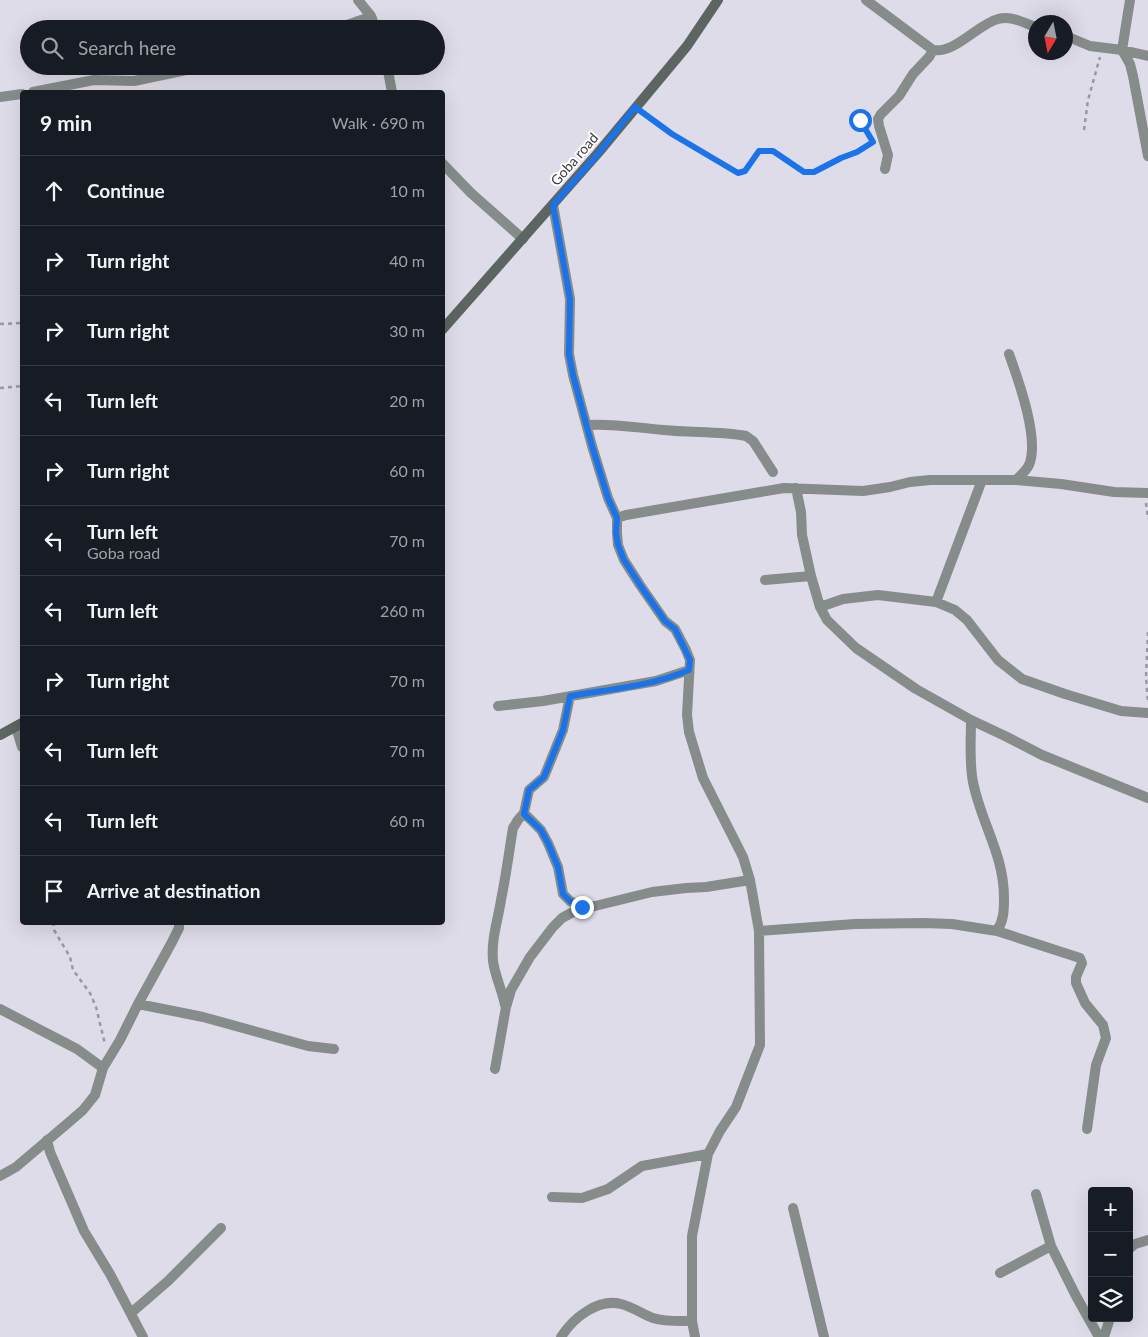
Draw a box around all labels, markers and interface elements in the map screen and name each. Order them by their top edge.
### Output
north arrow [1028,15,1073,60]
search box [20,20,445,75]
icon: search [38,34,66,62]
text: Search here [78,36,176,59]
route start [849,109,872,132]
text: 9 min [40,110,92,135]
text: Walk · 690 m [332,113,425,132]
street label: Goba road [547,129,601,189]
icon: ahead [40,177,68,205]
text: Continue [87,179,165,202]
text: 10 m [389,181,425,200]
icon: right [40,247,68,275]
text: Turn right [87,249,169,272]
text: 40 m [389,251,425,270]
icon: right [40,317,68,345]
text: Turn right [87,319,169,342]
text: 30 m [389,321,425,340]
icon: left [40,387,68,415]
text: Turn left [87,389,158,412]
text: 20 m [389,391,425,410]
icon: right [40,457,68,485]
text: Turn right [87,459,169,482]
text: 60 m [389,461,425,480]
text: Turn left [87,520,158,543]
icon: left [40,527,68,555]
text: 70 m [389,531,425,550]
text: Goba road [87,543,160,562]
icon: left [40,597,68,625]
text: Turn left [87,599,158,622]
text: 260 m [380,601,425,620]
icon: right [40,667,68,695]
text: Turn right [87,669,169,692]
text: 70 m [389,671,425,690]
icon: left [40,737,68,765]
text: Turn left [87,739,158,762]
text: 70 m [389,741,425,760]
icon: left [40,807,68,835]
text: Turn left [87,809,158,832]
text: 60 m [389,811,425,830]
icon: arrive [40,877,68,905]
text: Arrive at destination [87,879,260,902]
route end [571,896,594,919]
map controls [1088,1187,1133,1322]
button: + [1088,1187,1133,1232]
button: − [1088,1232,1133,1277]
button: layers [1088,1277,1133,1322]

